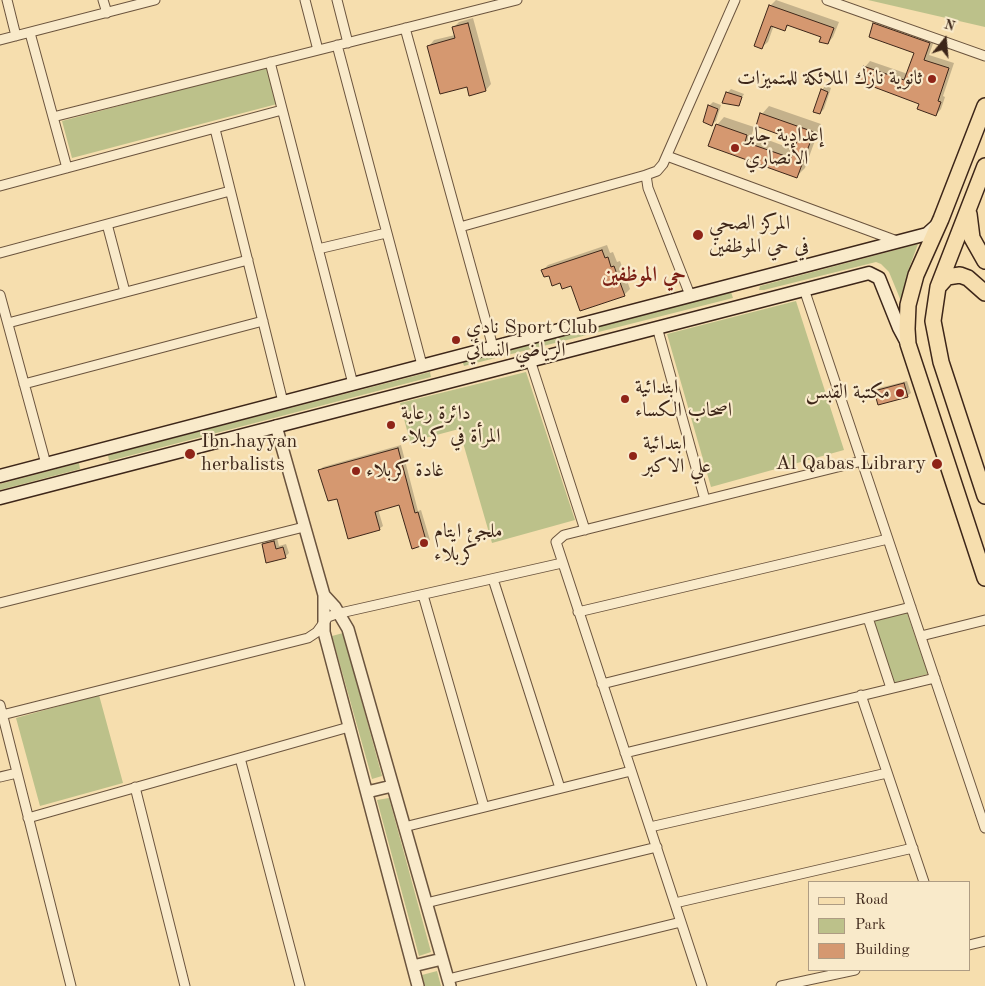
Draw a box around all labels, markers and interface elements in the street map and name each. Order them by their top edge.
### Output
north arrow [920,15,970,65]
text: N [942,17,957,34]
place label: ثانوية نازك الملائكة للمتميزات [737,67,922,91]
marker: ثانوية نازك الملائكة للمتميزات [926,73,938,85]
place label: إعدادية جابر الأنصاري [745,124,823,171]
marker: إعدادية جابر الأنصاري [729,142,741,154]
place label: المركز الصحي في حي الموظفين [709,212,809,259]
marker: المركز الصحي في حي الموظفين [691,228,705,242]
district label: حي الموظفين [602,262,686,288]
place label: نادي Sport Club الرياضي النسائي [466,316,597,363]
marker: نادي Sport Club الرياضي النسائي [450,334,462,346]
place label: ابتدائية اصحاب الكساء [635,376,732,423]
place label: مكتبة القبس [806,381,890,405]
marker: مكتبة القبس [894,387,906,399]
marker: ابتدائية اصحاب الكساء [619,393,631,405]
place label: دائرة رعاية المرأة في كربلاء [401,402,501,449]
marker: دائرة رعاية المرأة في كربلاء [385,419,397,431]
place label: Ibn hayyan herbalists [201,430,297,477]
place label: ابتدائية علي الاكبر [643,432,711,479]
marker: Ibn hayyan herbalists [183,447,197,461]
marker: ابتدائية علي الاكبر [627,450,639,462]
place label: Al Qabas Library [776,452,926,476]
marker: Al Qabas Library [930,457,944,471]
place label: غادة كربلاء [366,459,444,483]
marker: غادة كربلاء [350,465,362,477]
place label: ملجئ ايتام كربلاء [434,520,502,567]
marker: ملجئ ايتام كربلاء [418,537,430,549]
legend [808,881,970,971]
text: Road [855,893,888,908]
text: Park [855,918,886,933]
text: Building [855,943,910,958]

